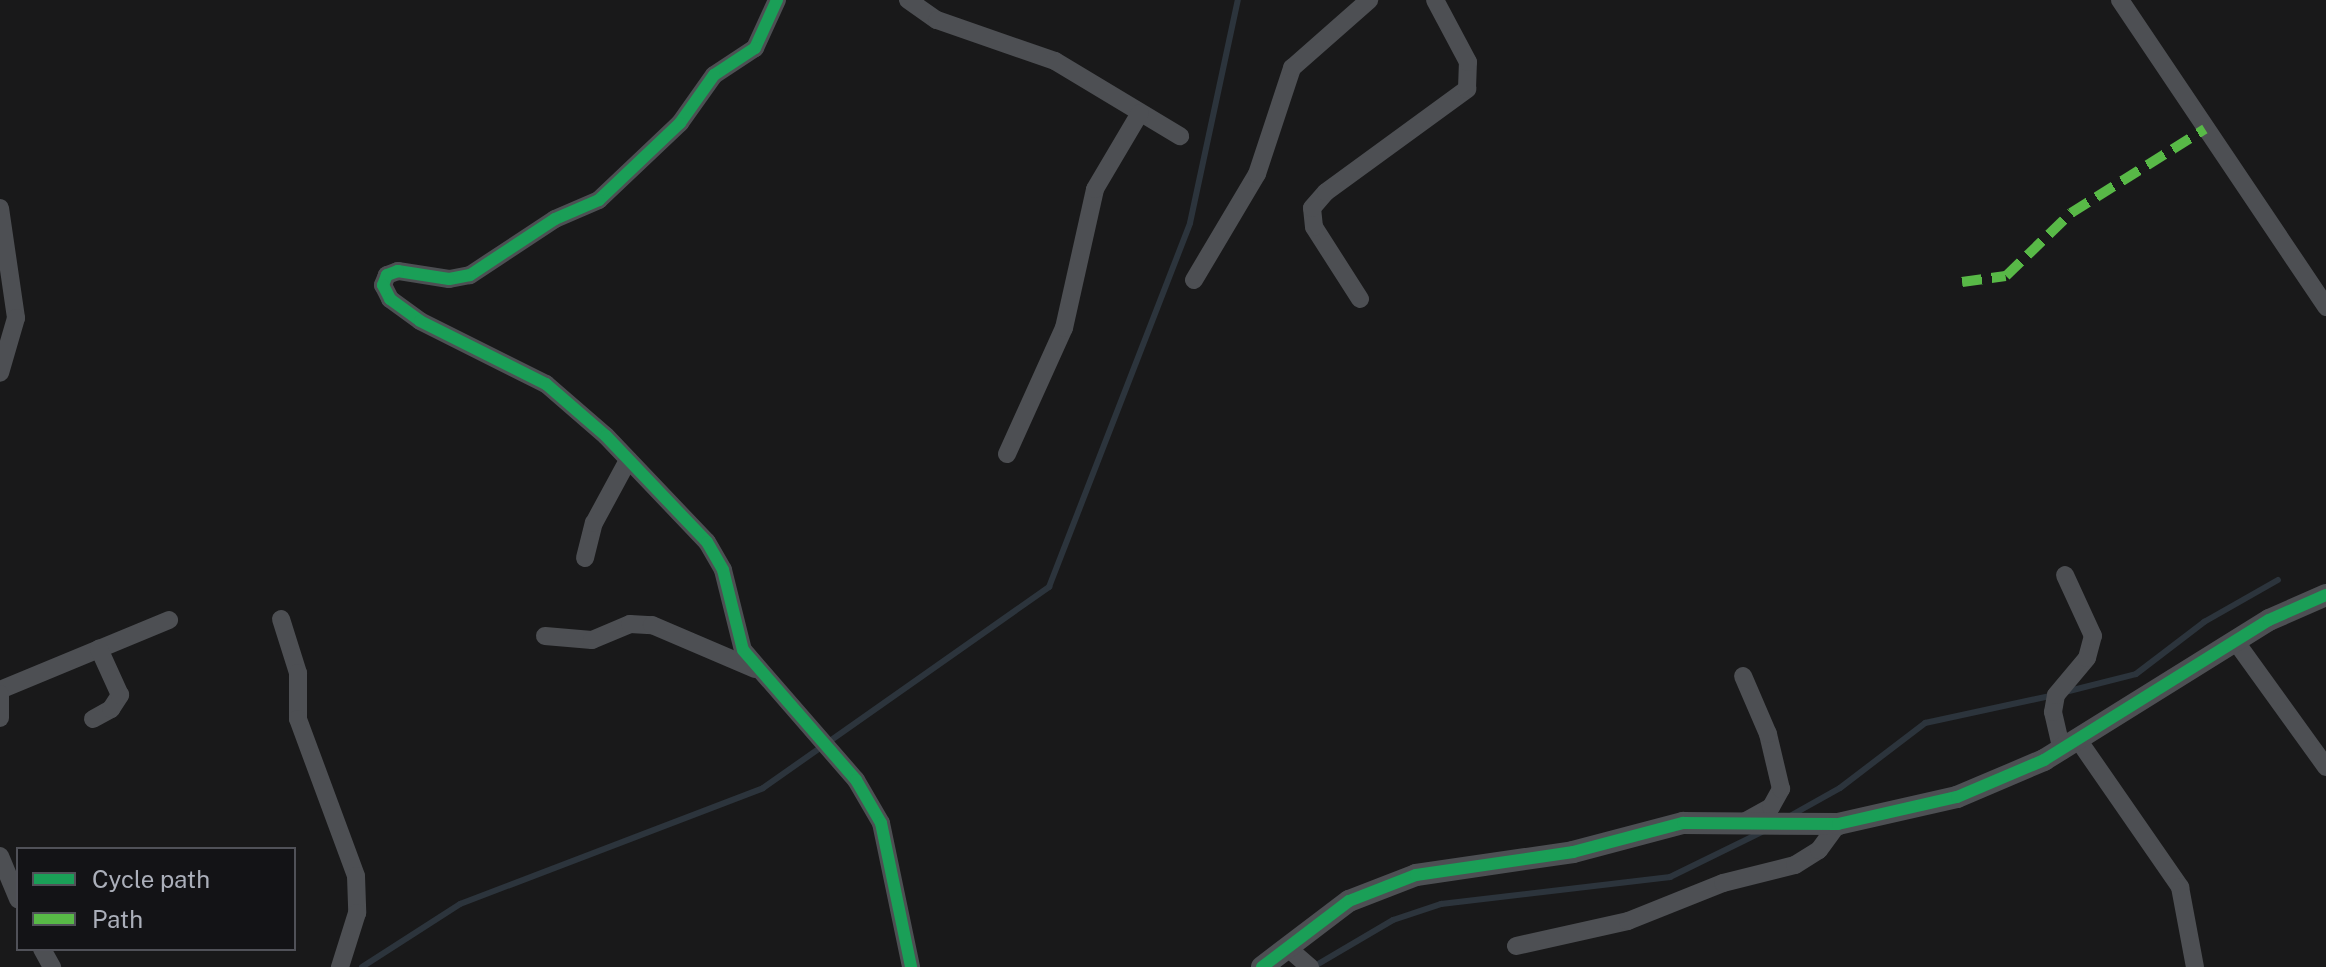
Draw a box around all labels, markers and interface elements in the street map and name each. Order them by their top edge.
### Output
legend [16,847,296,951]
text: Cycle path [92,865,210,893]
text: Path [92,905,143,933]

